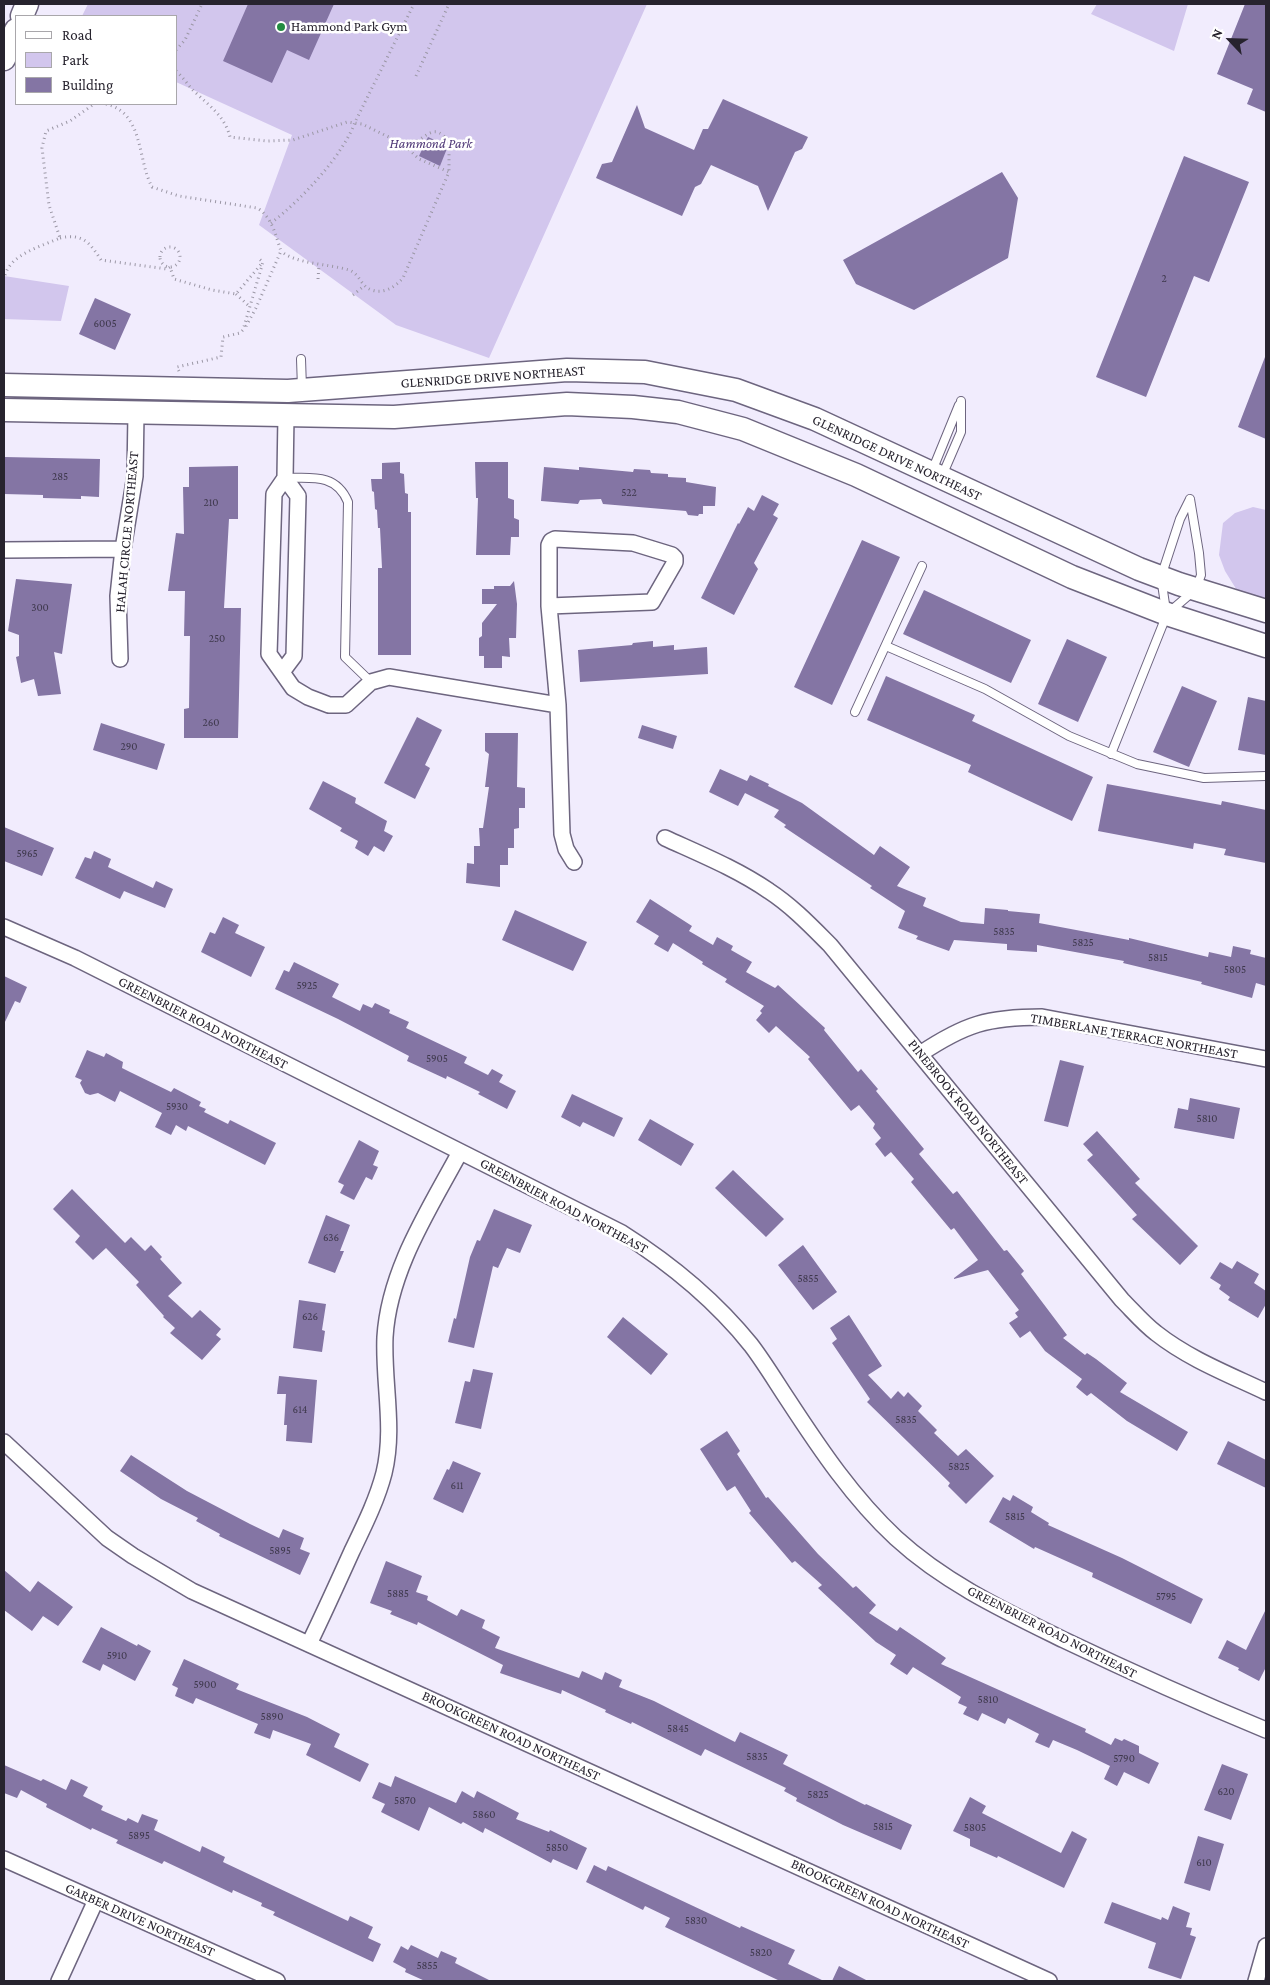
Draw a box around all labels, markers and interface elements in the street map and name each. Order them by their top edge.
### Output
legend [15,15,178,105]
north arrow [1205,15,1255,65]
place label: Hammond Park Gym [291,19,408,35]
marker: Hammond Park Gym [275,21,287,33]
text: N [1207,26,1226,42]
text: Road [62,27,92,43]
text: Park [62,52,89,68]
text: Building [62,77,113,93]
park label: Hammond Park [390,136,472,152]
house number: 2 [1161,272,1167,286]
house number: 6005 [93,317,117,331]
street label: GLENRIDGE DRIVE NORTHEAST [400,362,586,392]
street label: GLENRIDGE DRIVE NORTHEAST [810,411,984,505]
street label: HALAH CIRCLE NORTHEAST [112,451,142,613]
house number: 285 [52,470,68,484]
house number: 522 [621,486,637,500]
house number: 210 [203,496,219,510]
house number: 300 [31,601,49,615]
house number: 250 [209,632,225,646]
house number: 260 [202,716,220,730]
house number: 290 [120,740,138,754]
house number: 5965 [16,847,38,861]
house number: 5835 [993,925,1015,939]
house number: 5825 [1072,936,1094,950]
house number: 5815 [1148,951,1168,965]
house number: 5805 [1224,963,1246,977]
street label: GREENBRIER ROAD NORTHEAST [115,973,291,1073]
house number: 5925 [297,979,317,993]
street label: TIMBERLANE TERRACE NORTHEAST [1029,1009,1239,1063]
street label: PINEBROOK ROAD NORTHEAST [904,1036,1032,1188]
house number: 5905 [426,1052,448,1066]
house number: 5930 [166,1100,188,1114]
house number: 5810 [1197,1112,1217,1126]
street label: GREENBRIER ROAD NORTHEAST [477,1154,651,1258]
house number: 636 [323,1231,339,1245]
house number: 5855 [797,1272,819,1286]
house number: 626 [302,1310,318,1324]
house number: 614 [293,1403,307,1417]
house number: 5835 [895,1413,917,1427]
house number: 5825 [948,1460,970,1474]
house number: 611 [451,1479,463,1493]
house number: 5815 [1005,1510,1025,1524]
house number: 5895 [269,1544,291,1558]
street label: GREENBRIER ROAD NORTHEAST [964,1582,1140,1682]
house number: 5885 [387,1587,409,1601]
house number: 5795 [1156,1590,1176,1604]
house number: 5910 [107,1649,127,1663]
house number: 5900 [193,1678,217,1692]
street label: BROOKGREEN ROAD NORTHEAST [419,1687,603,1785]
house number: 5810 [978,1693,998,1707]
house number: 5890 [261,1710,283,1724]
house number: 5845 [667,1722,689,1736]
house number: 5835 [746,1750,768,1764]
house number: 5790 [1113,1752,1135,1766]
house number: 620 [1218,1785,1234,1799]
house number: 5825 [807,1788,829,1802]
house number: 5870 [394,1794,416,1808]
house number: 5860 [473,1808,495,1822]
house number: 5815 [873,1820,893,1834]
house number: 5805 [964,1821,986,1835]
house number: 5895 [128,1829,150,1843]
house number: 5850 [546,1841,568,1855]
street label: BROOKGREEN ROAD NORTHEAST [788,1855,972,1953]
house number: 610 [1196,1856,1212,1870]
street label: GARBER DRIVE NORTHEAST [63,1879,217,1961]
house number: 5830 [685,1914,707,1928]
house number: 5820 [750,1946,772,1960]
house number: 5855 [416,1959,438,1973]

